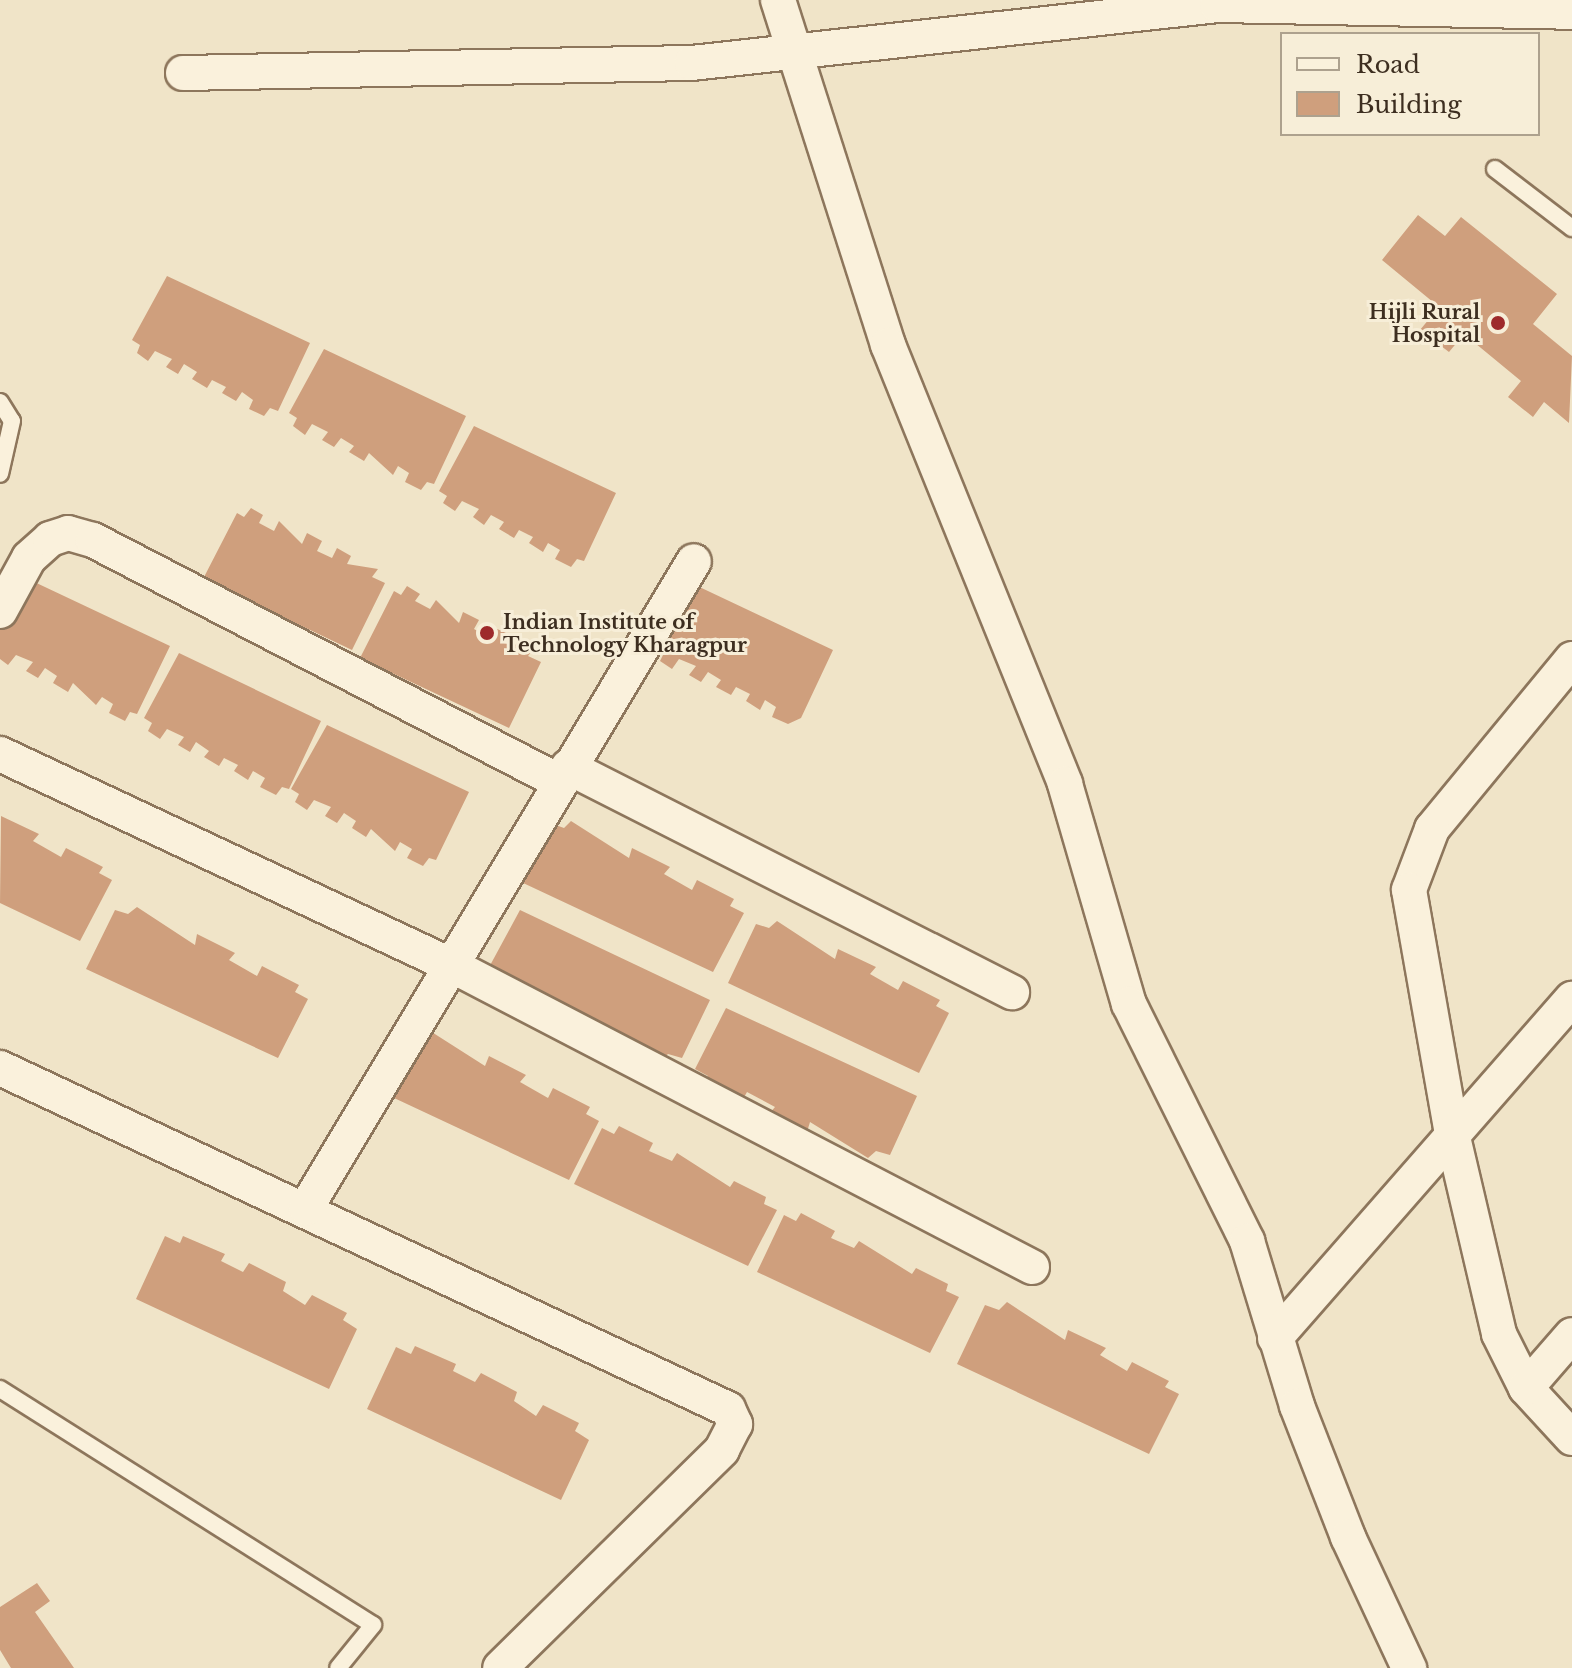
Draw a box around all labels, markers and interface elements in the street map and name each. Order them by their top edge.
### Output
legend [1280,32,1540,136]
text: Road [1356,50,1420,79]
text: Building [1356,90,1462,119]
place label: Hijli Rural Hospital [1369,300,1480,347]
marker: Hijli Rural Hospital [1487,312,1509,334]
place label: Indian Institute of Technology Kharagpur [503,610,748,657]
marker: Indian Institute of Technology Kharagpur [478,624,496,642]

